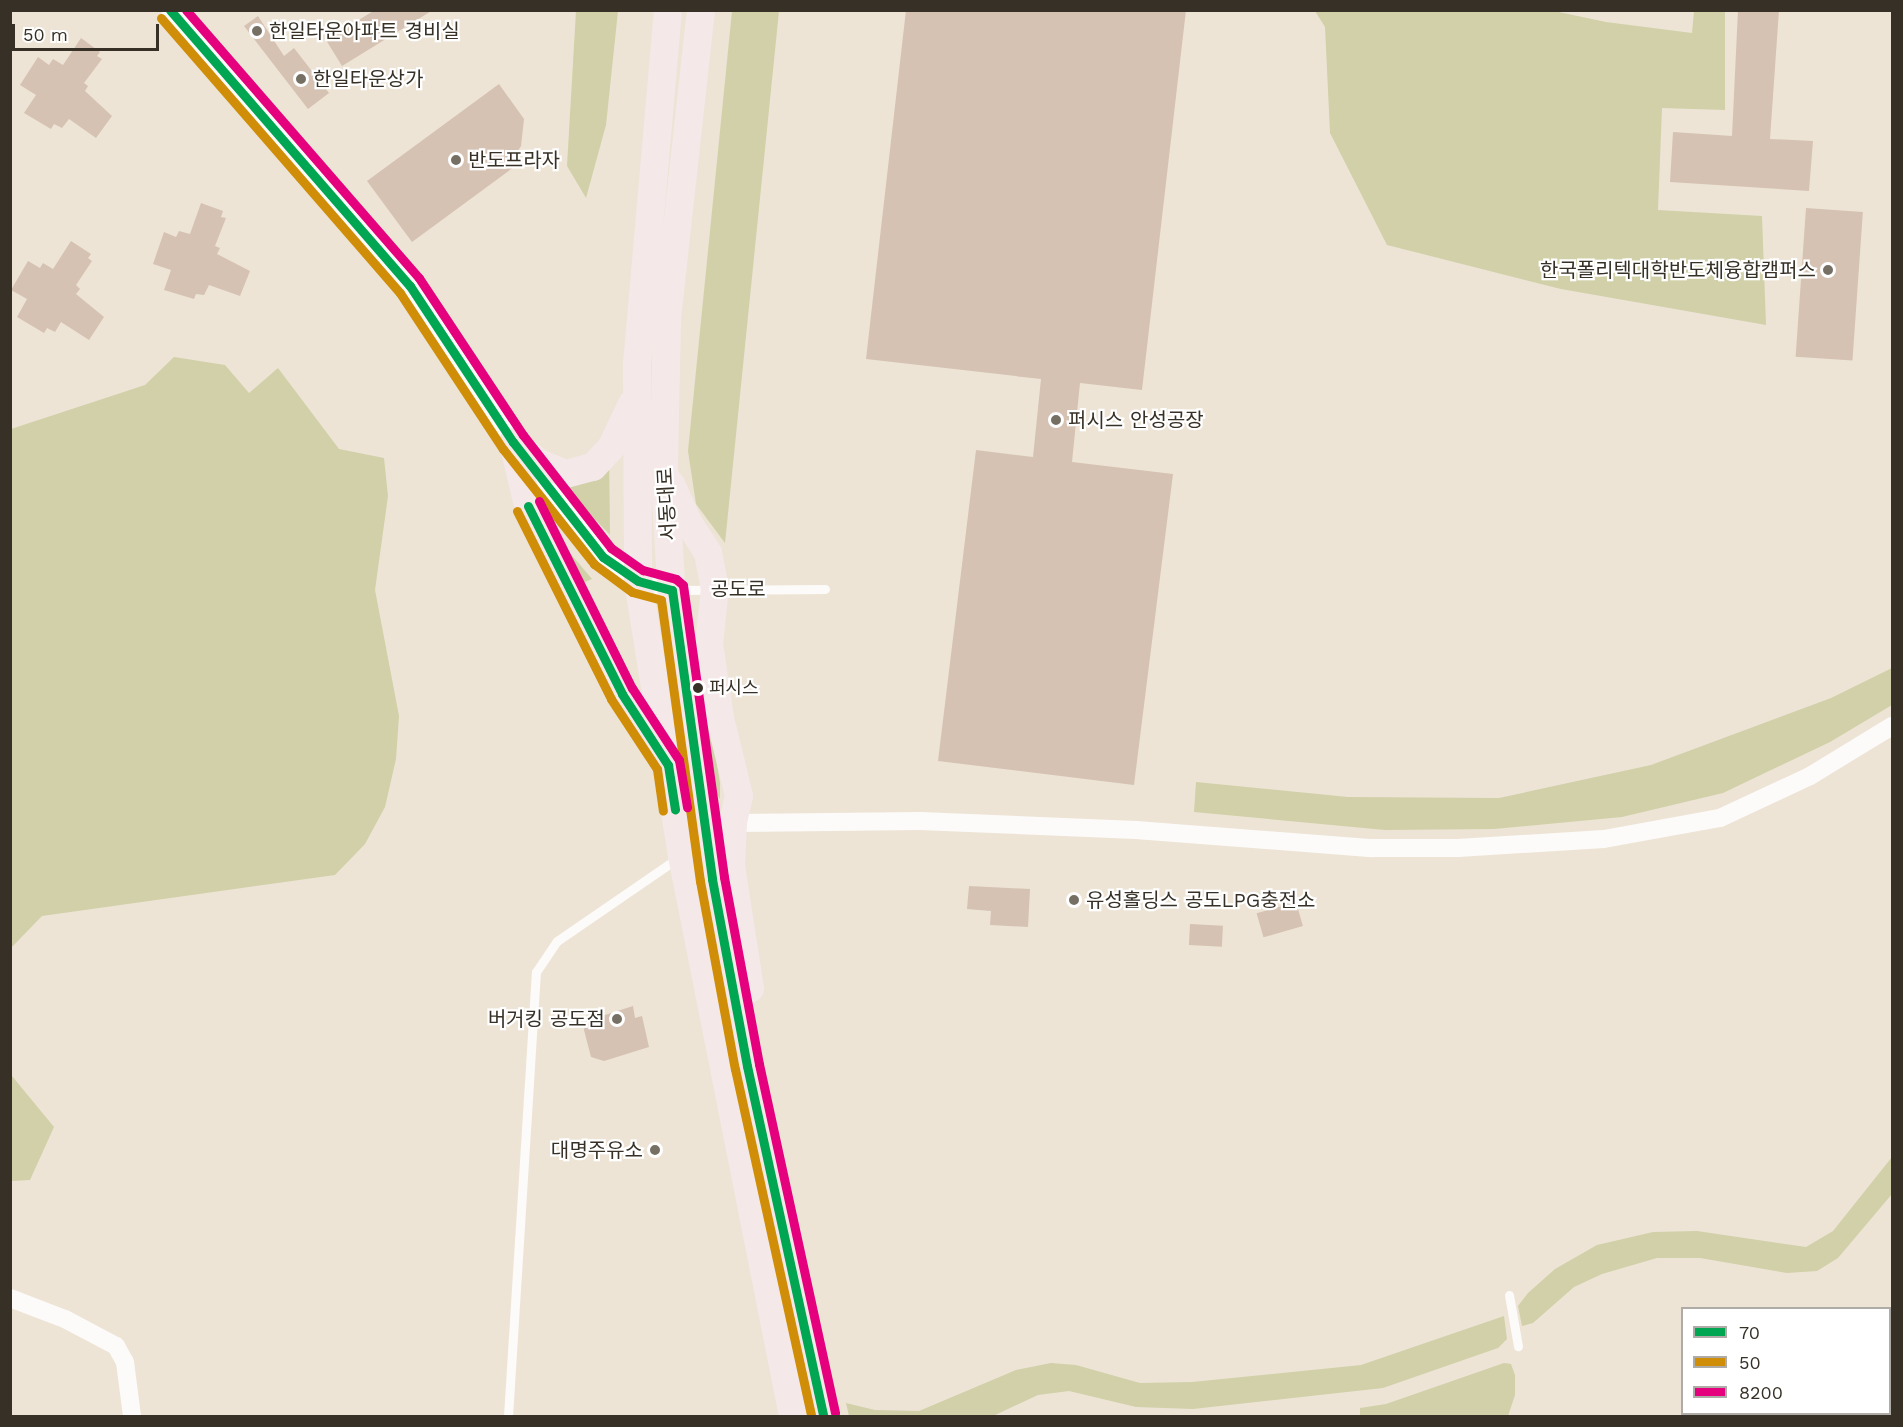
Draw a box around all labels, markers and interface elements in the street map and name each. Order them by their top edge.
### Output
scale bar [15,12,162,50]
place label: 한일타운아파트 경비실 [269,19,460,43]
text: 50 m [23,24,68,45]
marker: 한일타운아파트 경비실 [250,24,264,38]
place label: 한일타운상가 [313,67,423,91]
marker: 한일타운상가 [294,72,308,86]
place label: 반도프라자 [468,148,560,172]
marker: 반도프라자 [449,153,463,167]
place label: 한국폴리텍대학반도체융합캠퍼스 [1540,258,1816,282]
marker: 한국폴리텍대학반도체융합캠퍼스 [1821,263,1835,277]
place label: 퍼시스 안성공장 [1068,408,1204,432]
marker: 퍼시스 안성공장 [1049,413,1063,427]
street label: 서동대로 [653,467,681,541]
street label: 공도로 [710,577,766,601]
place label: 퍼시스 [709,677,759,699]
marker: 퍼시스 [692,682,704,694]
place label: 유성홀딩스 공도LPG충전소 [1086,888,1315,912]
marker: 유성홀딩스 공도LPG충전소 [1067,893,1081,907]
place label: 버거킹 공도점 [488,1007,605,1031]
marker: 버거킹 공도점 [610,1012,624,1026]
place label: 대명주유소 [551,1138,643,1162]
marker: 대명주유소 [648,1143,662,1157]
legend [1681,1307,1891,1415]
text: 70 [1739,1322,1760,1343]
text: 50 [1739,1352,1761,1373]
text: 8200 [1739,1382,1783,1403]

